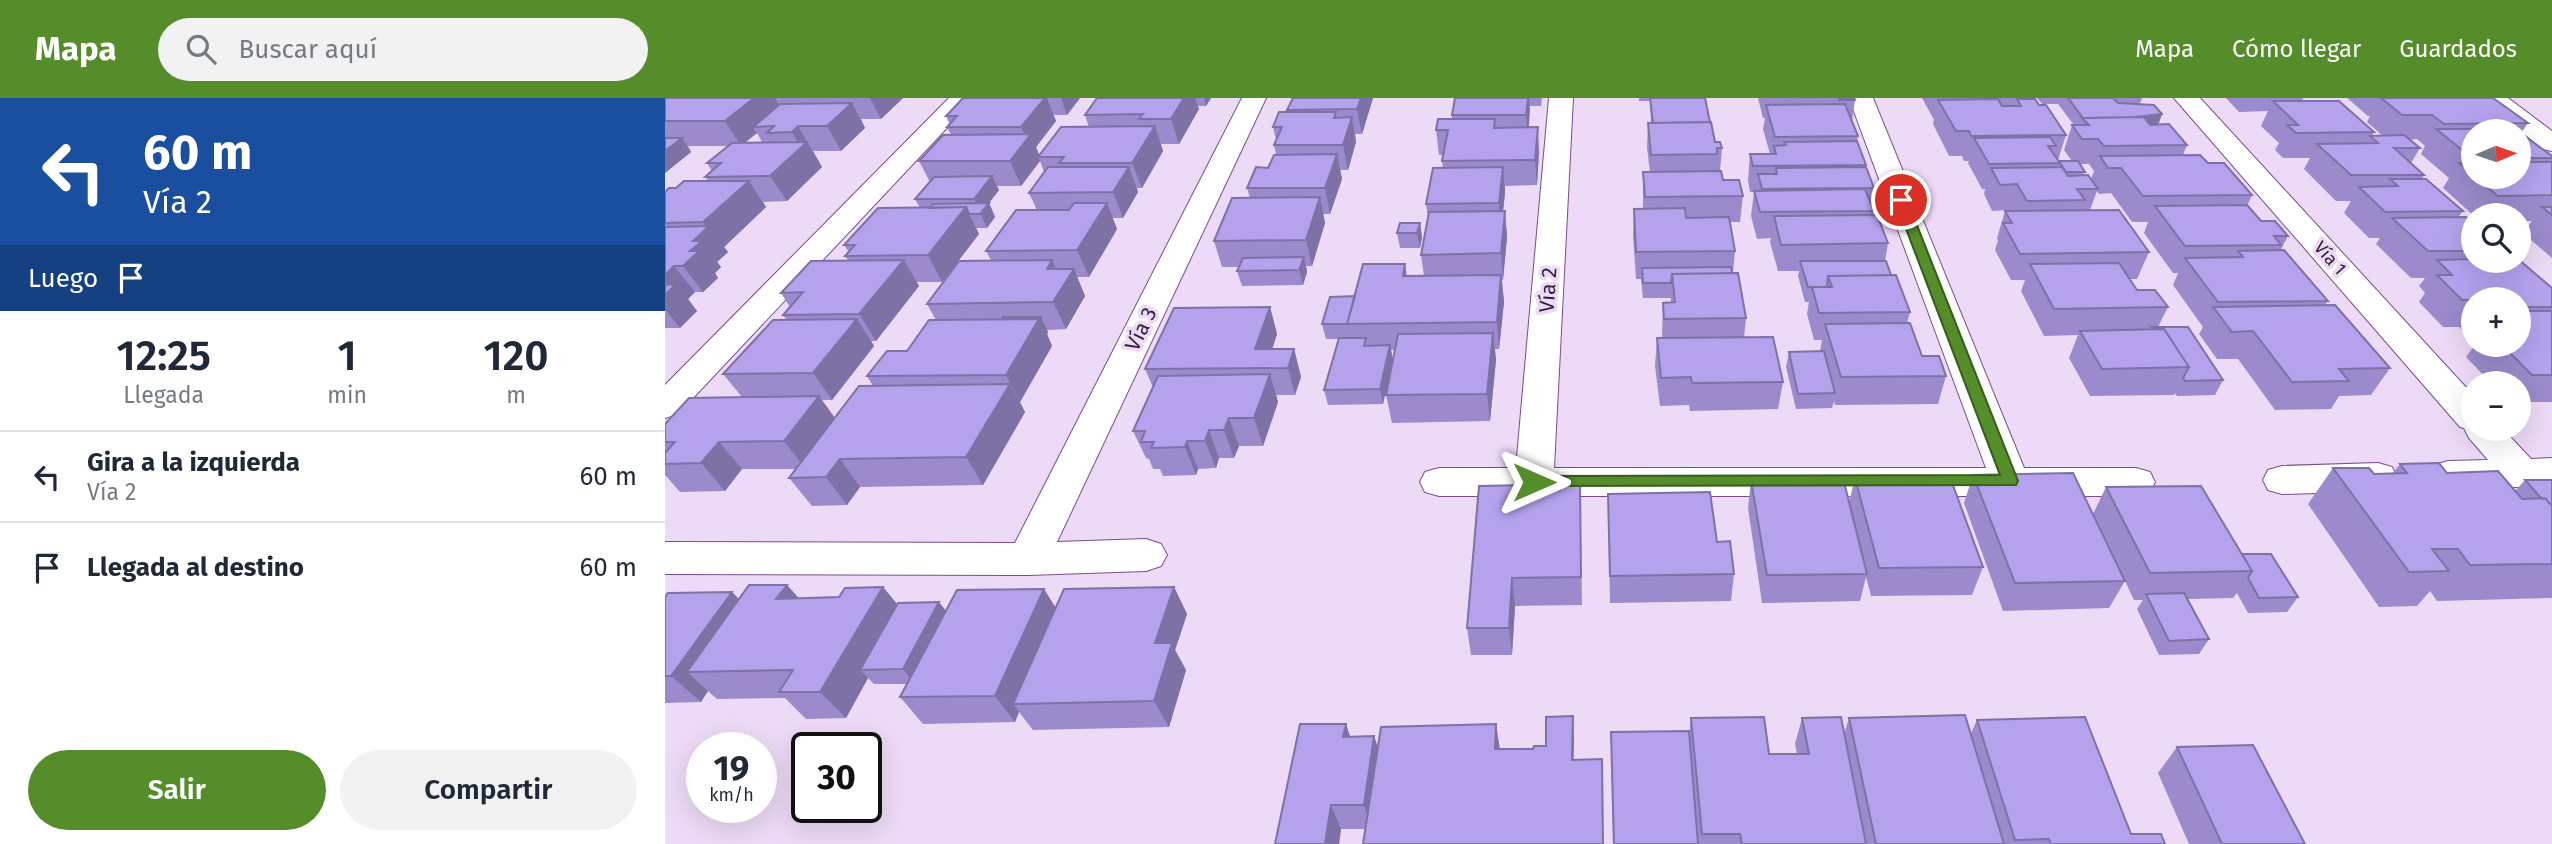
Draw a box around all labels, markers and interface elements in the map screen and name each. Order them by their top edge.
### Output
search box [158,18,648,81]
text: Mapa [35,29,116,69]
icon: search [182,30,220,68]
text: Buscar aquí [238,34,377,65]
text: Mapa [2135,35,2194,63]
text: Cómo llegar [2232,35,2361,63]
text: Guardados [2399,35,2517,63]
north arrow [2461,119,2531,189]
map controls [2461,119,2531,441]
text: 60 m [143,123,252,182]
icon: left [28,126,119,217]
pin [1871,170,1931,230]
icon: arrive [1882,181,1920,219]
text: Vía 2 [143,183,212,221]
button: search [2461,203,2531,273]
street label: Vía 1 [2309,237,2351,279]
icon: arrive [112,259,150,297]
text: Luego [28,263,98,294]
street label: Vía 2 [1533,267,1563,313]
button: + [2461,287,2531,357]
street label: Vía 3 [1119,303,1163,355]
text: 12:25 [116,331,211,381]
text: 1 [338,331,357,381]
text: 120 [484,331,549,381]
button: − [2461,371,2531,441]
text: Llegada [123,381,204,409]
text: min [327,381,367,409]
text: m [506,381,526,409]
position arrow [1497,445,1571,519]
text: Gira a la izquierda [87,447,300,478]
icon: left [28,458,66,496]
text: 60 m [579,461,637,492]
text: Vía 2 [87,478,137,506]
icon: arrive [28,549,66,587]
text: Llegada al destino [87,552,304,583]
text: 60 m [579,552,637,583]
speed limit sign: 30 [791,732,882,823]
text: 19 [714,747,749,789]
button: Salir [28,750,326,830]
button: Compartir [340,750,637,830]
text: km/h [709,784,754,806]

